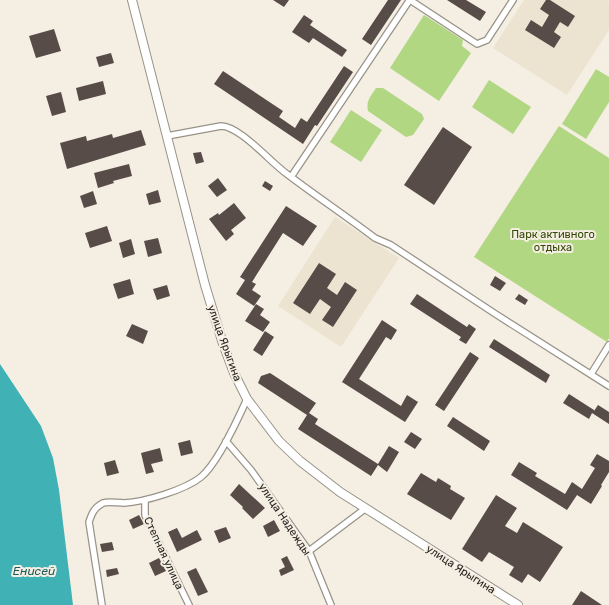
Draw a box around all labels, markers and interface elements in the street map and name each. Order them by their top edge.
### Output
park label: Парк активного отдыха [511,228,595,254]
street label: улица Ярыгина [205,303,244,383]
street label: улица Надежды [256,481,314,558]
street label: Степная улица [141,515,186,592]
street label: улица Ярыгина [424,542,498,597]
water label: Енисей [13,564,55,578]

